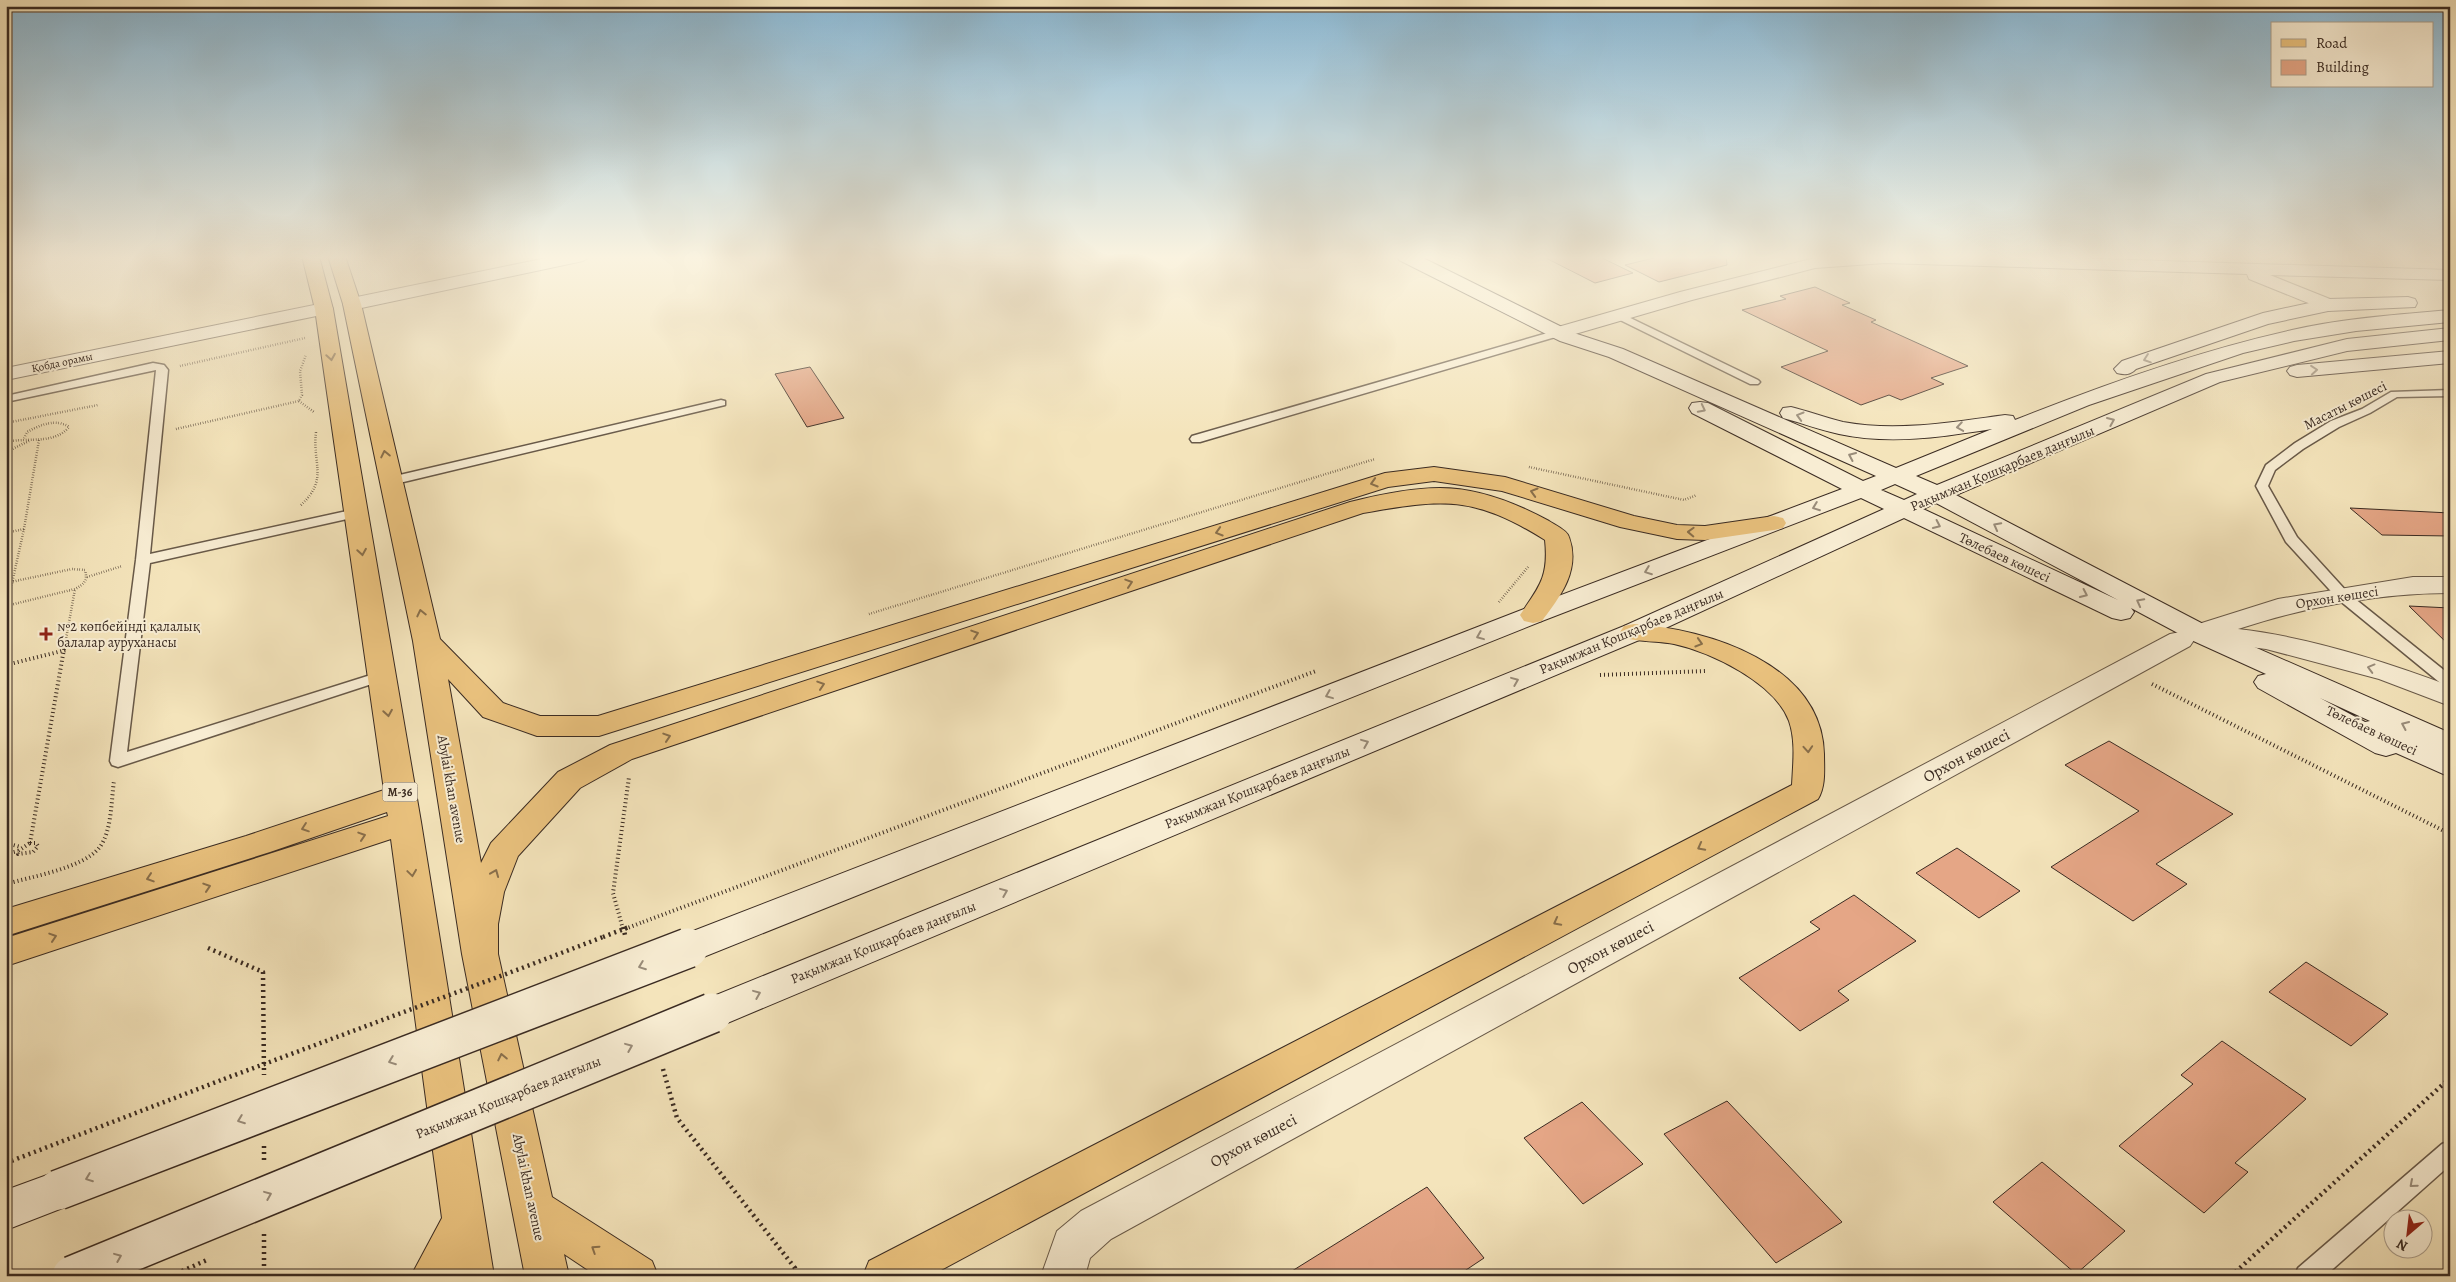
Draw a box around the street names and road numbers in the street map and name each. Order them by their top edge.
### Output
street label: Қобда орамы [30,349,94,376]
street label: Масаты көшесі [2300,376,2390,435]
street label: Рақымжан Қошқарбаев даңғылы [1907,421,2097,516]
street label: Төлебаев көшесі [1956,528,2054,587]
street label: Орхон көшесі [2294,582,2380,613]
street label: Рақымжан Қошқарбаев даңғылы [1536,584,1726,679]
street label: Төлебаев көшесі [2323,701,2421,760]
street label: Орхон көшесі [1919,724,2014,788]
street label: Abylai khan avenue [433,733,470,844]
street label: Рақымжан Қошқарбаев даңғылы [1162,741,1353,833]
road number: M-36 [382,782,418,802]
street label: Рақымжан Қошқарбаев даңғылы [788,896,979,988]
street label: Орхон көшесі [1563,916,1658,980]
street label: Рақымжан Қошқарбаев даңғылы [413,1051,604,1143]
street label: Орхон көшесі [1206,1109,1301,1173]
street label: Abylai khan avenue [508,1131,549,1242]

